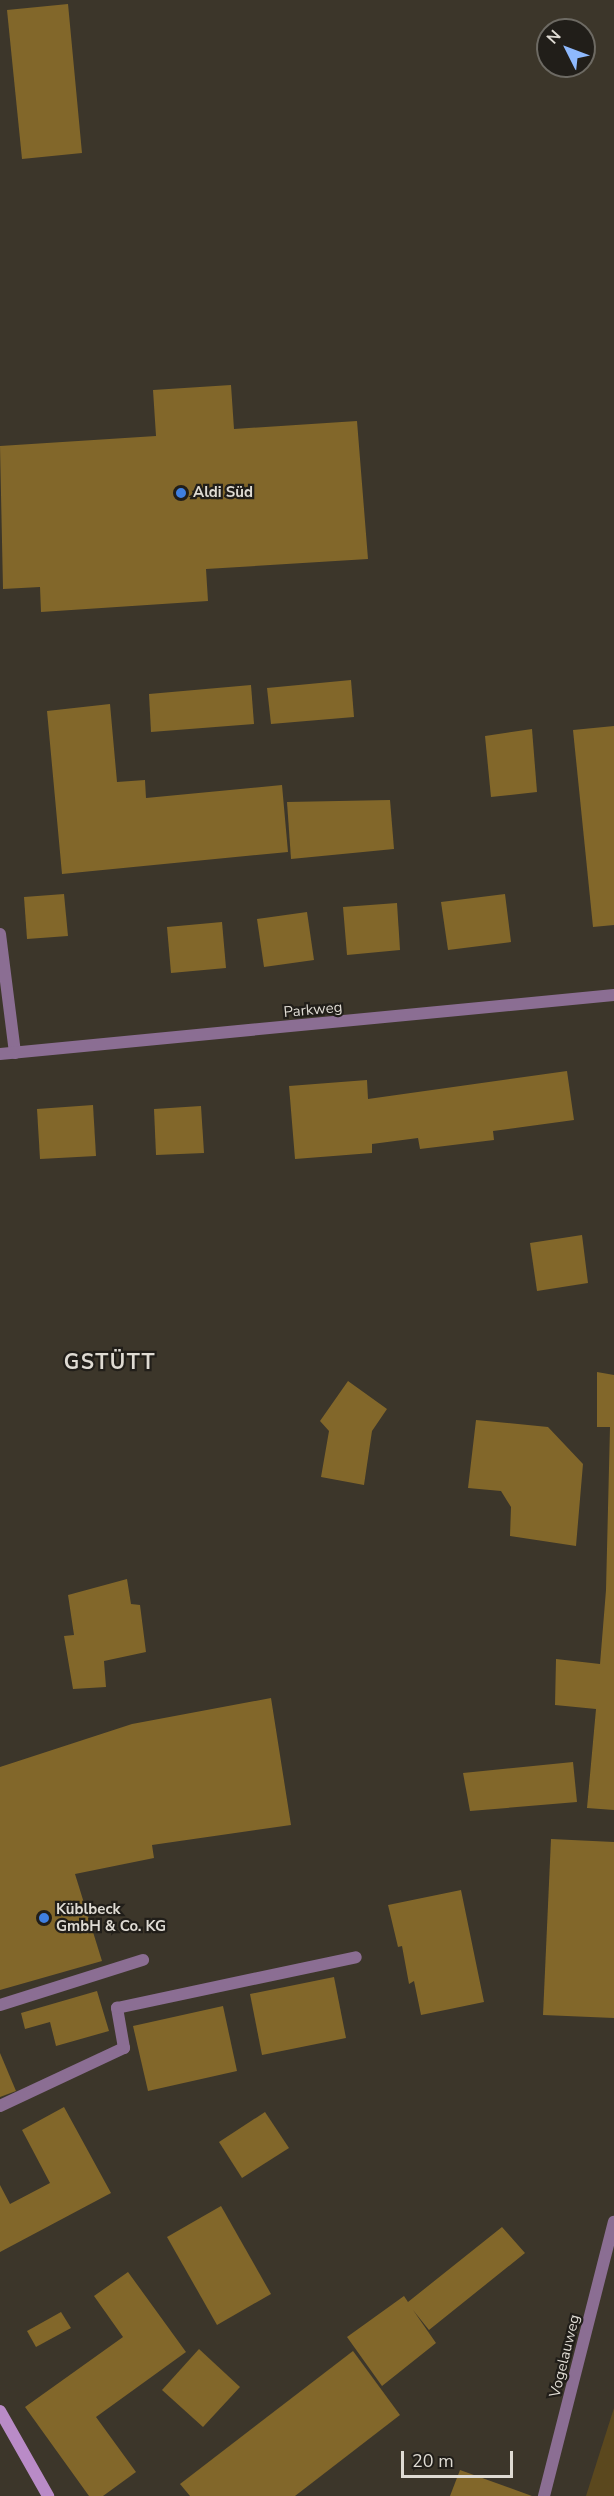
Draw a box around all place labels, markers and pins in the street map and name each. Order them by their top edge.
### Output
place label: Aldi Süd [193,484,253,502]
marker: Aldi Süd [174,486,188,500]
place label: Küblbeck GmbH & Co. KG [56,1900,166,1935]
marker: Küblbeck GmbH & Co. KG [37,1911,51,1925]

